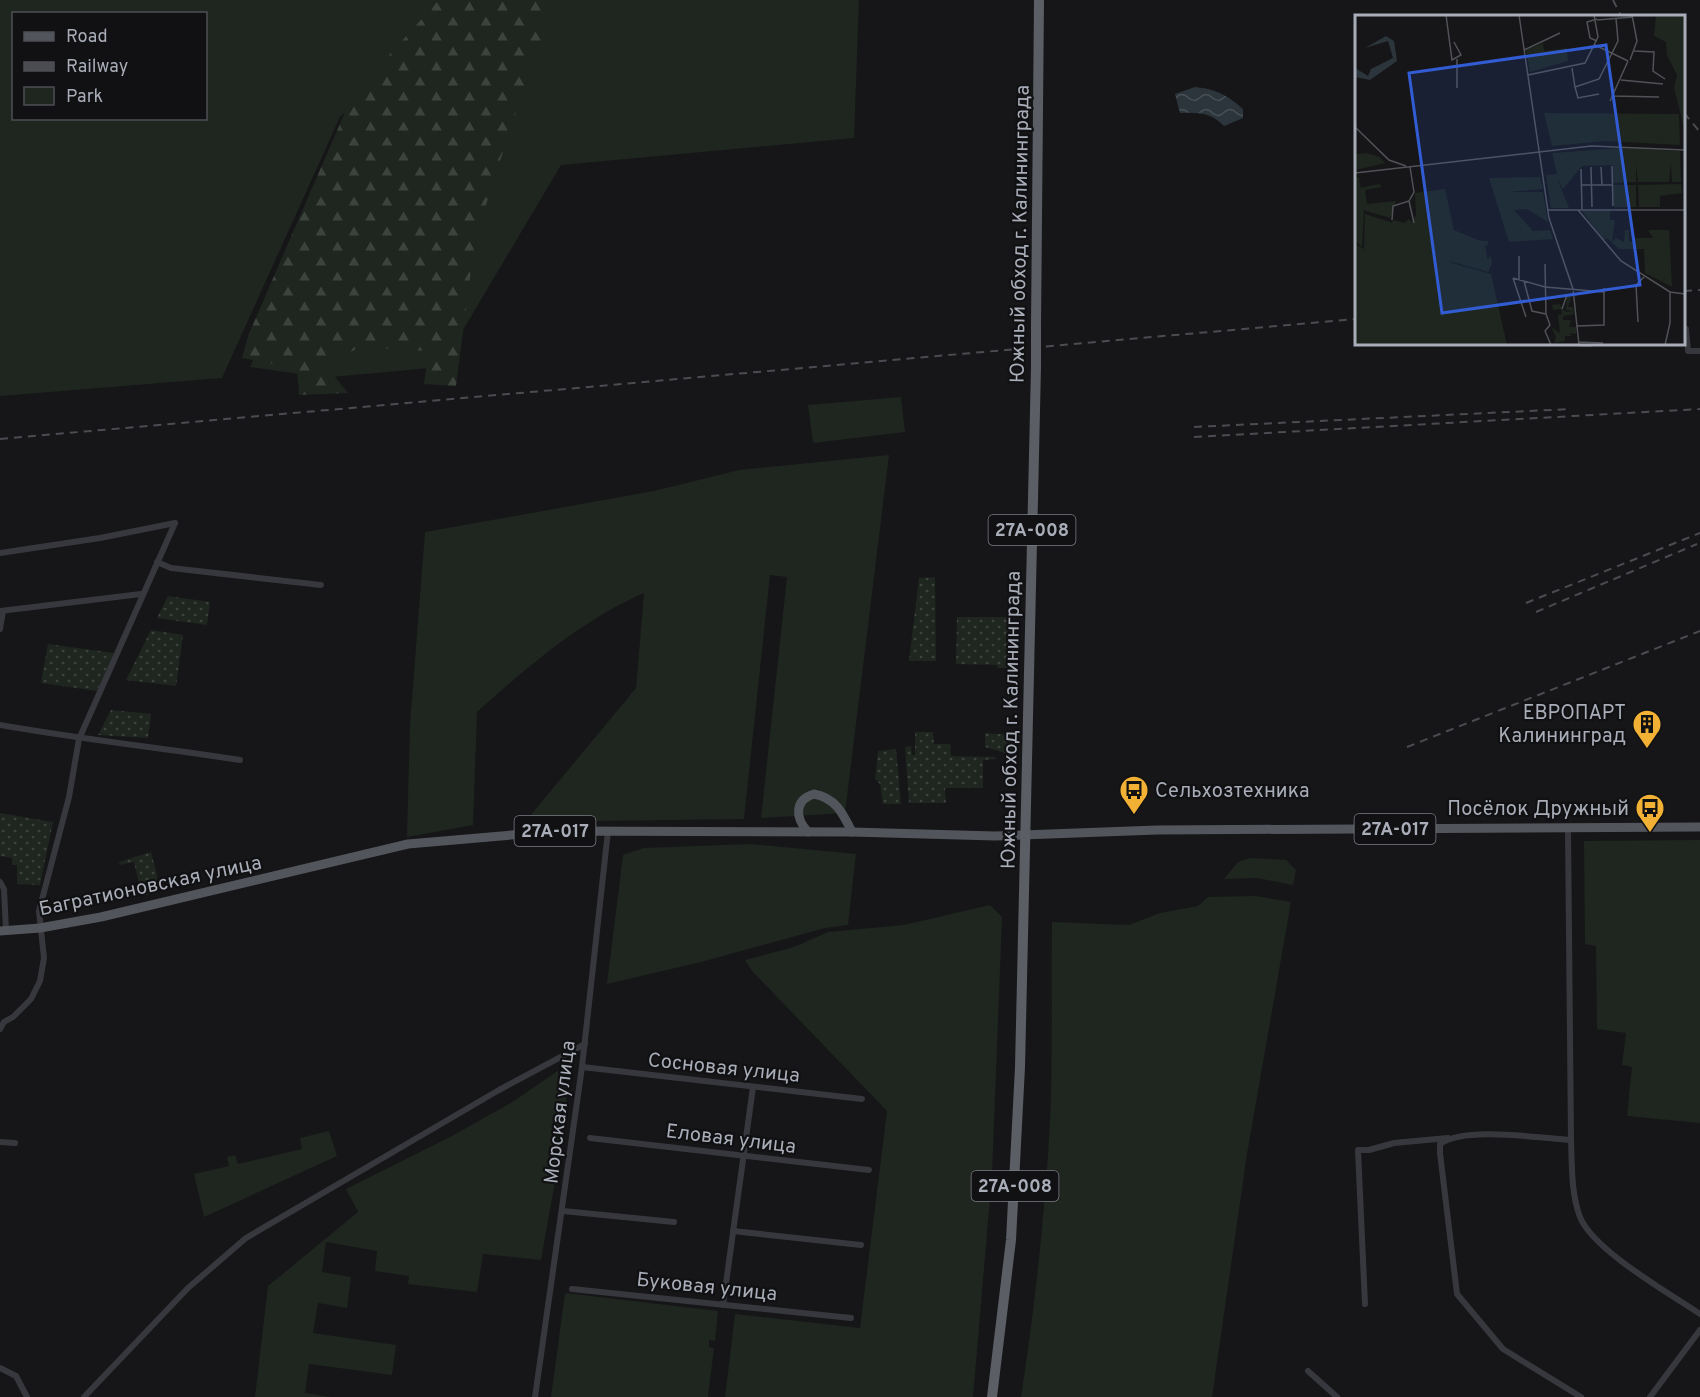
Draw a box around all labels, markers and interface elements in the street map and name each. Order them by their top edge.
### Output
legend [12,12,207,120]
inset map [1355,15,1685,345]
text: Road [66,26,108,49]
text: Railway [66,56,128,79]
street label: Южный обход г. Калининграда [1005,85,1037,383]
text: Park [66,86,103,109]
road number: 27А-008 [988,515,1076,545]
street label: Южный обход г. Калининграда [996,571,1028,869]
place label: ЕВРОПАРТ Калининград [1498,701,1626,750]
building icon: ЕВРОПАРТ Калининград [1631,708,1663,750]
bus stop icon: Сельхозтехника [1118,774,1150,816]
place label: Сельхозтехника [1155,779,1310,805]
bus stop icon: Посёлок Дружный [1634,792,1666,834]
place label: Посёлок Дружный [1447,797,1629,823]
road number: 27А-017 [1354,814,1436,844]
road number: 27А-017 [514,816,596,846]
street label: Багратионовская улица [37,851,264,923]
street label: Морская улица [539,1039,583,1185]
street label: Сосновая улица [646,1048,801,1090]
street label: Еловая улица [664,1119,797,1161]
road number: 27А-008 [972,1171,1058,1201]
street label: Буковая улица [635,1268,778,1308]

